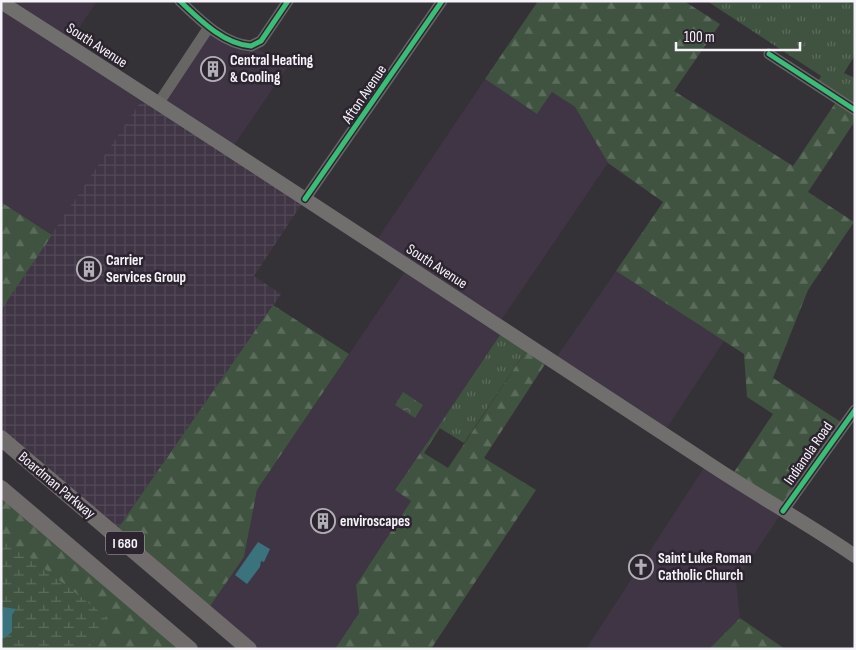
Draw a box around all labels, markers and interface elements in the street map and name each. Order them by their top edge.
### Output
street label: South Avenue [63,19,131,72]
scale bar [676,20,800,52]
text: 100 m [684,28,715,47]
place label: Central Heating & Cooling [230,51,314,87]
building icon: Central Heating & Cooling [200,56,226,82]
street label: Afton Avenue [337,61,391,128]
street label: South Avenue [403,240,471,293]
place label: Carrier Services Group [106,251,186,287]
building icon: Carrier Services Group [76,256,102,282]
street label: Indianola Road [780,418,837,489]
street label: Boardman Parkway [14,448,99,523]
building icon: enviroscapes [310,508,336,534]
place label: enviroscapes [340,512,410,531]
road number: I 680 [106,532,144,554]
place label: Saint Luke Roman Catholic Church [658,549,752,585]
church icon: Saint Luke Roman Catholic Church [628,554,654,580]

